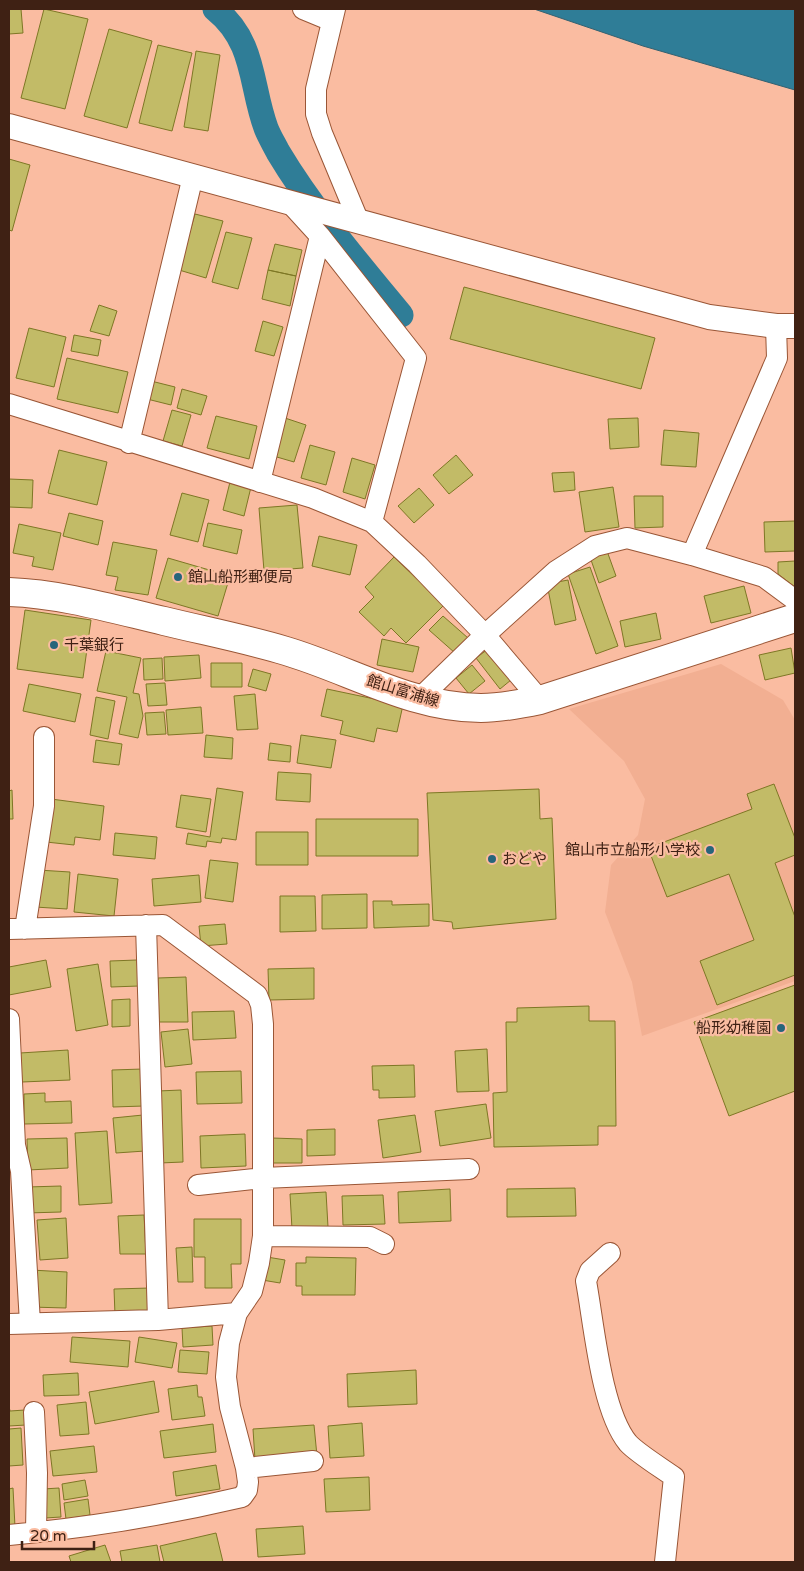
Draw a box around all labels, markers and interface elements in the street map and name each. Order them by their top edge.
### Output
place label: 館山船形郵便局 [188,568,293,586]
marker: 館山船形郵便局 [172,571,184,583]
place label: 千葉銀行 [64,636,124,654]
marker: 千葉銀行 [48,639,60,651]
street label: 館山富浦線 [364,671,442,711]
place label: 館山市立船形小学校 [565,841,700,859]
marker: 館山市立船形小学校 [704,844,716,856]
place label: おどや [502,850,547,868]
marker: おどや [486,853,498,865]
place label: 船形幼稚園 [696,1019,771,1037]
marker: 船形幼稚園 [775,1022,787,1034]
scale bar [22,1518,95,1550]
text: 20 m [30,1527,67,1545]

